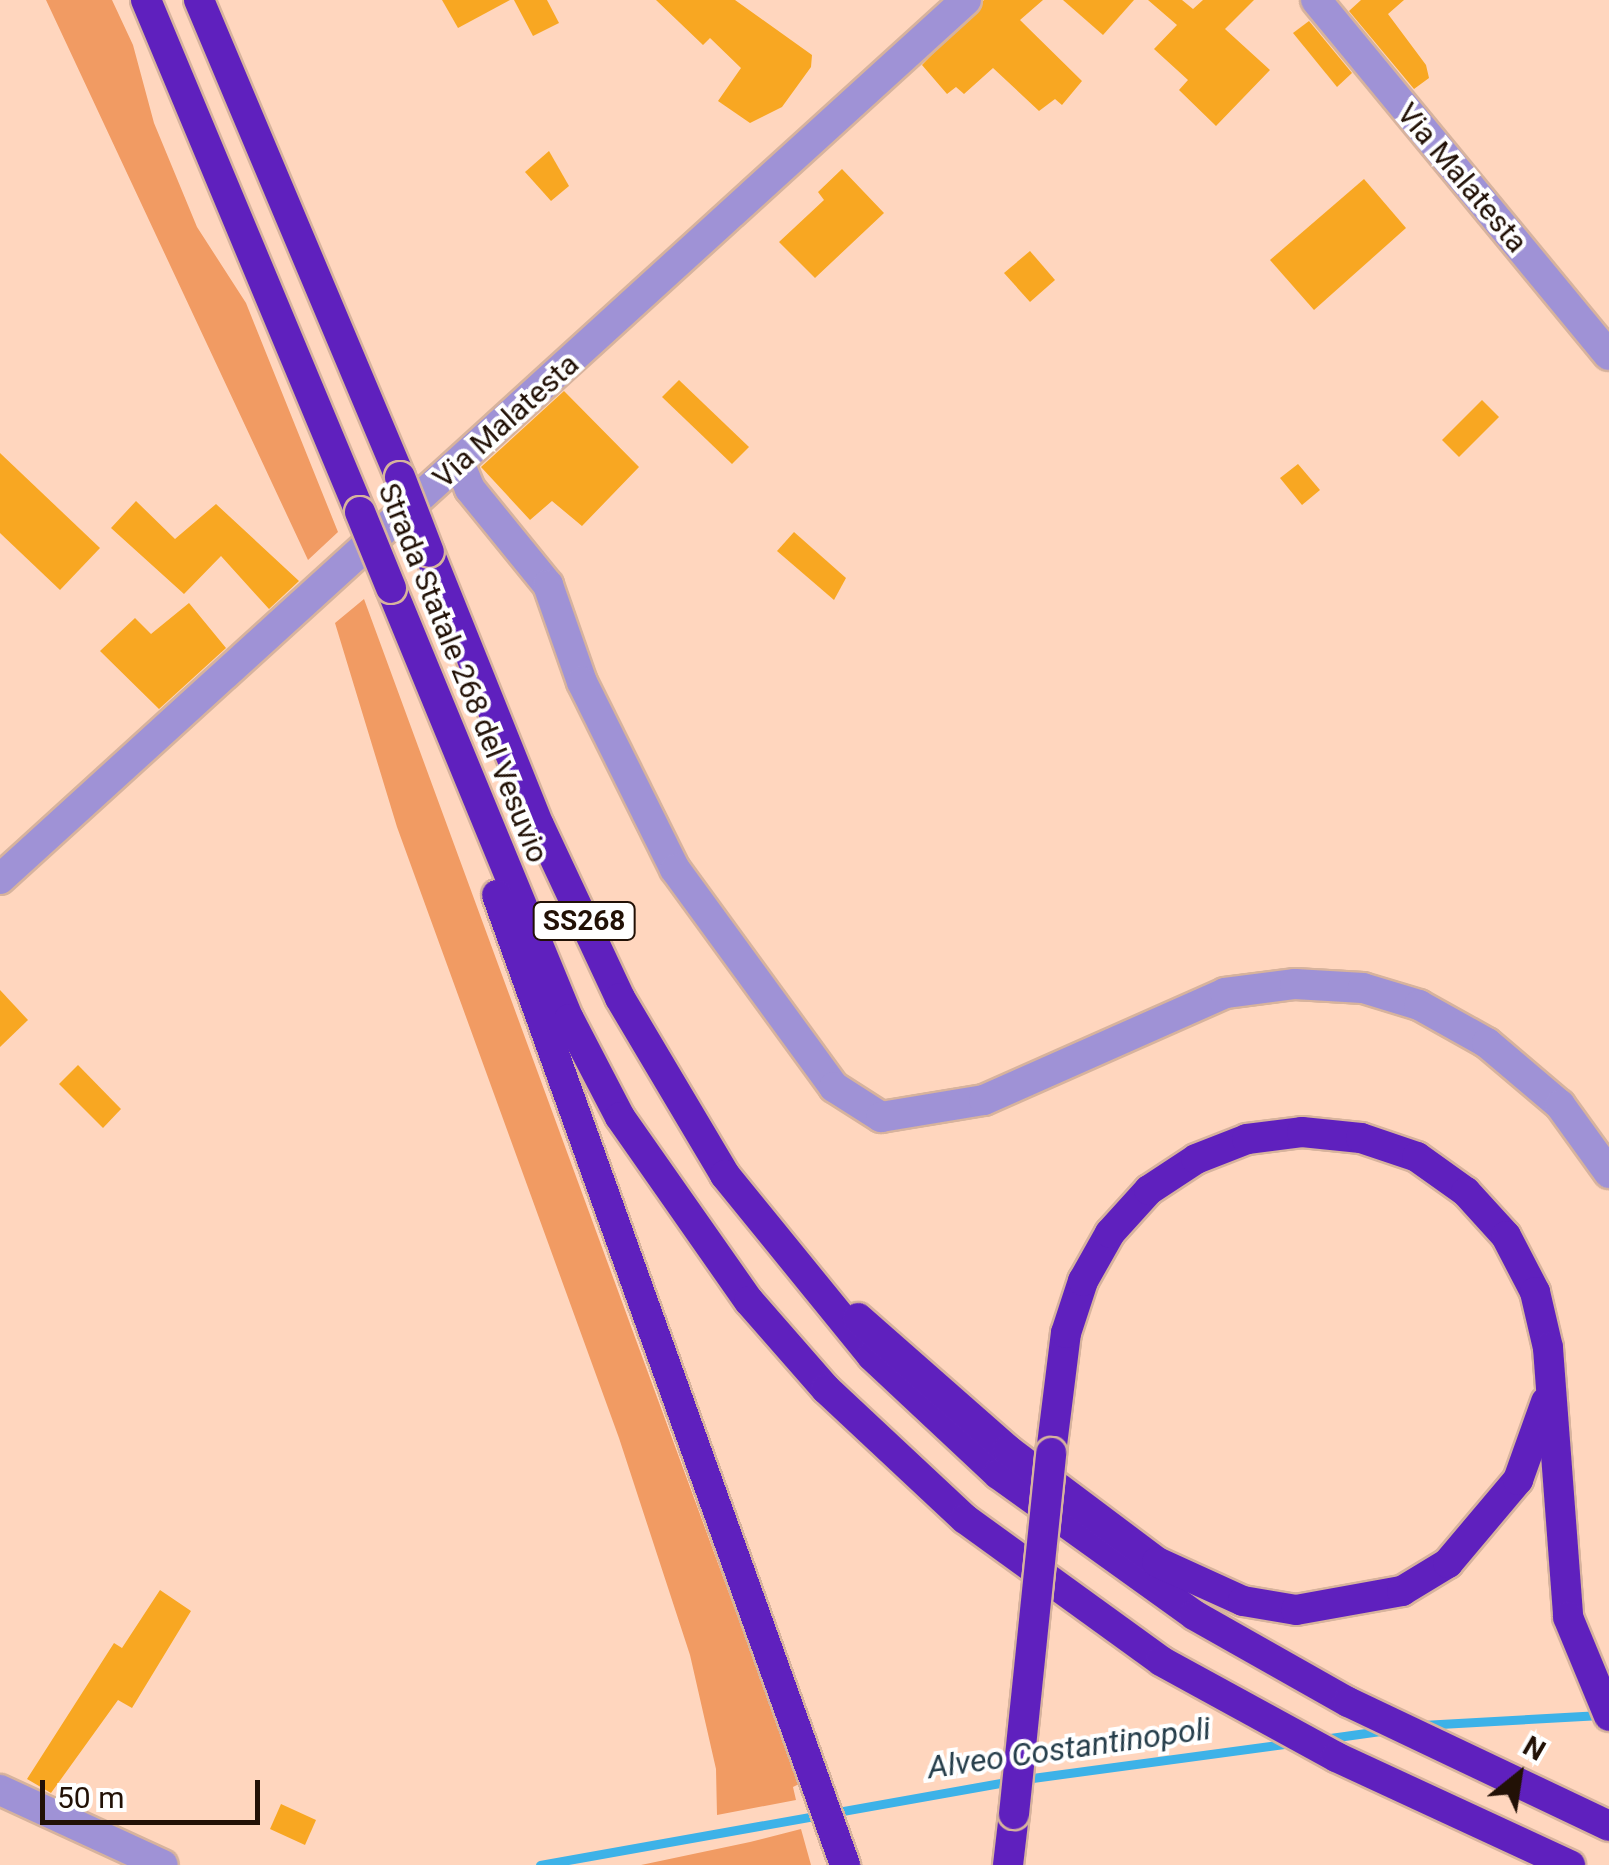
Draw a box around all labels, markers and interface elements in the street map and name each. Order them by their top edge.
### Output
street label: Via Malatesta [1389,96,1535,260]
street label: Via Malatesta [426,346,586,496]
street label: Strada Statale 268 del Vesuvio [370,478,556,868]
road number: SS268 [532,898,636,944]
water label: Alveo Costantinopoli [925,1709,1213,1787]
north arrow [1469,1725,1569,1825]
text: N [1517,1729,1551,1768]
scale bar [45,1760,265,1822]
text: 50 m [57,1780,124,1815]

